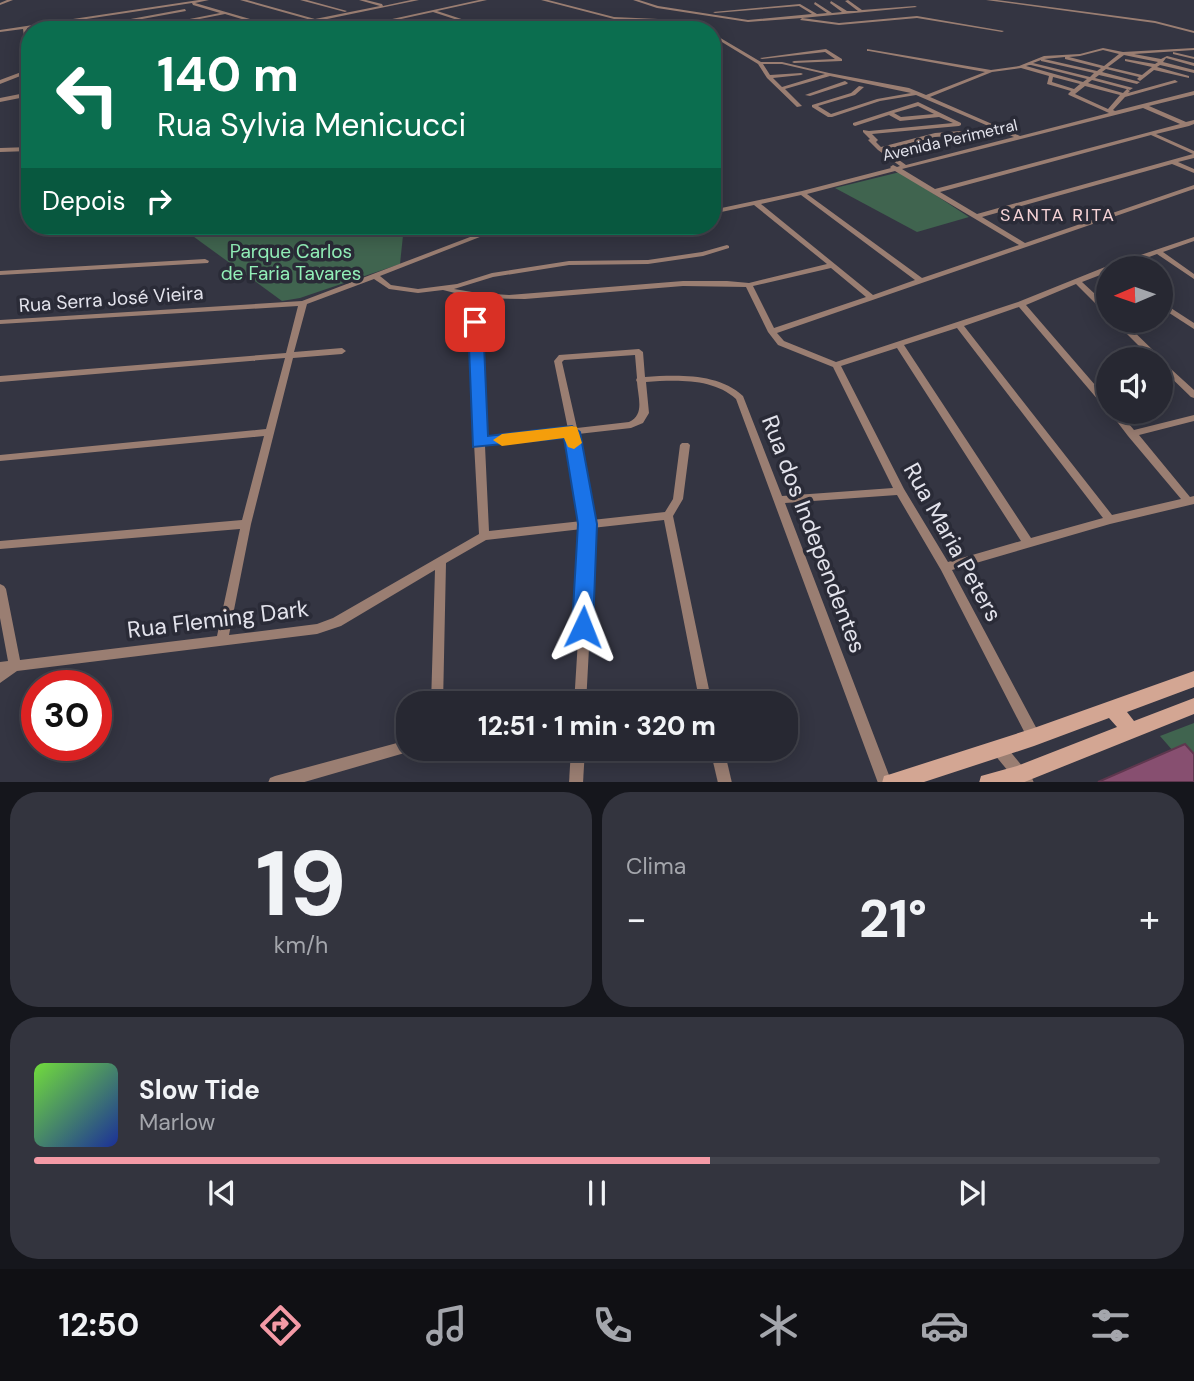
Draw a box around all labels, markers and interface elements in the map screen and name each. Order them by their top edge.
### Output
text: 140 m [157,42,299,106]
icon: left [42,49,133,140]
text: Rua Sylvia Menicucci [157,104,466,146]
street label: Avenida Perimetral [880,114,1020,166]
icon: right [140,182,178,220]
text: Depois [42,184,126,218]
district label: SANTA RITA [1000,203,1116,227]
park label: Parque Carlos de Faria Tavares [221,239,361,286]
north arrow [1096,256,1172,332]
map controls [1096,256,1173,424]
street label: Rua Serra José Vieira [18,280,204,318]
pin [445,292,505,352]
icon: arrive [456,303,494,341]
button: sound [1096,347,1173,424]
street label: Rua dos Independentes [755,411,873,657]
street label: Rua Maria Peters [897,457,1009,627]
position arrow [546,590,620,664]
street label: Rua Fleming Dark [126,593,311,645]
speed limit sign: 30 [21,670,112,761]
text: 12:51 · 1 min · 320 m [478,709,716,743]
text: 19 [256,825,346,943]
text: Clima [626,851,686,881]
text: 21° [859,885,927,953]
text: − [626,894,647,944]
text: + [1139,894,1160,944]
text: km/h [274,930,328,960]
text: Slow Tide [139,1073,260,1107]
text: Marlow [139,1107,215,1137]
icon: previous [203,1174,241,1212]
icon: pause [578,1174,616,1212]
icon: next [953,1174,991,1212]
icon: directions [256,1301,305,1350]
icon: music [422,1301,471,1350]
icon: phone [588,1301,637,1350]
icon: climate [754,1301,803,1350]
icon: car [920,1301,969,1350]
icon: filters [1086,1301,1135,1350]
text: 12:50 [59,1304,139,1346]

